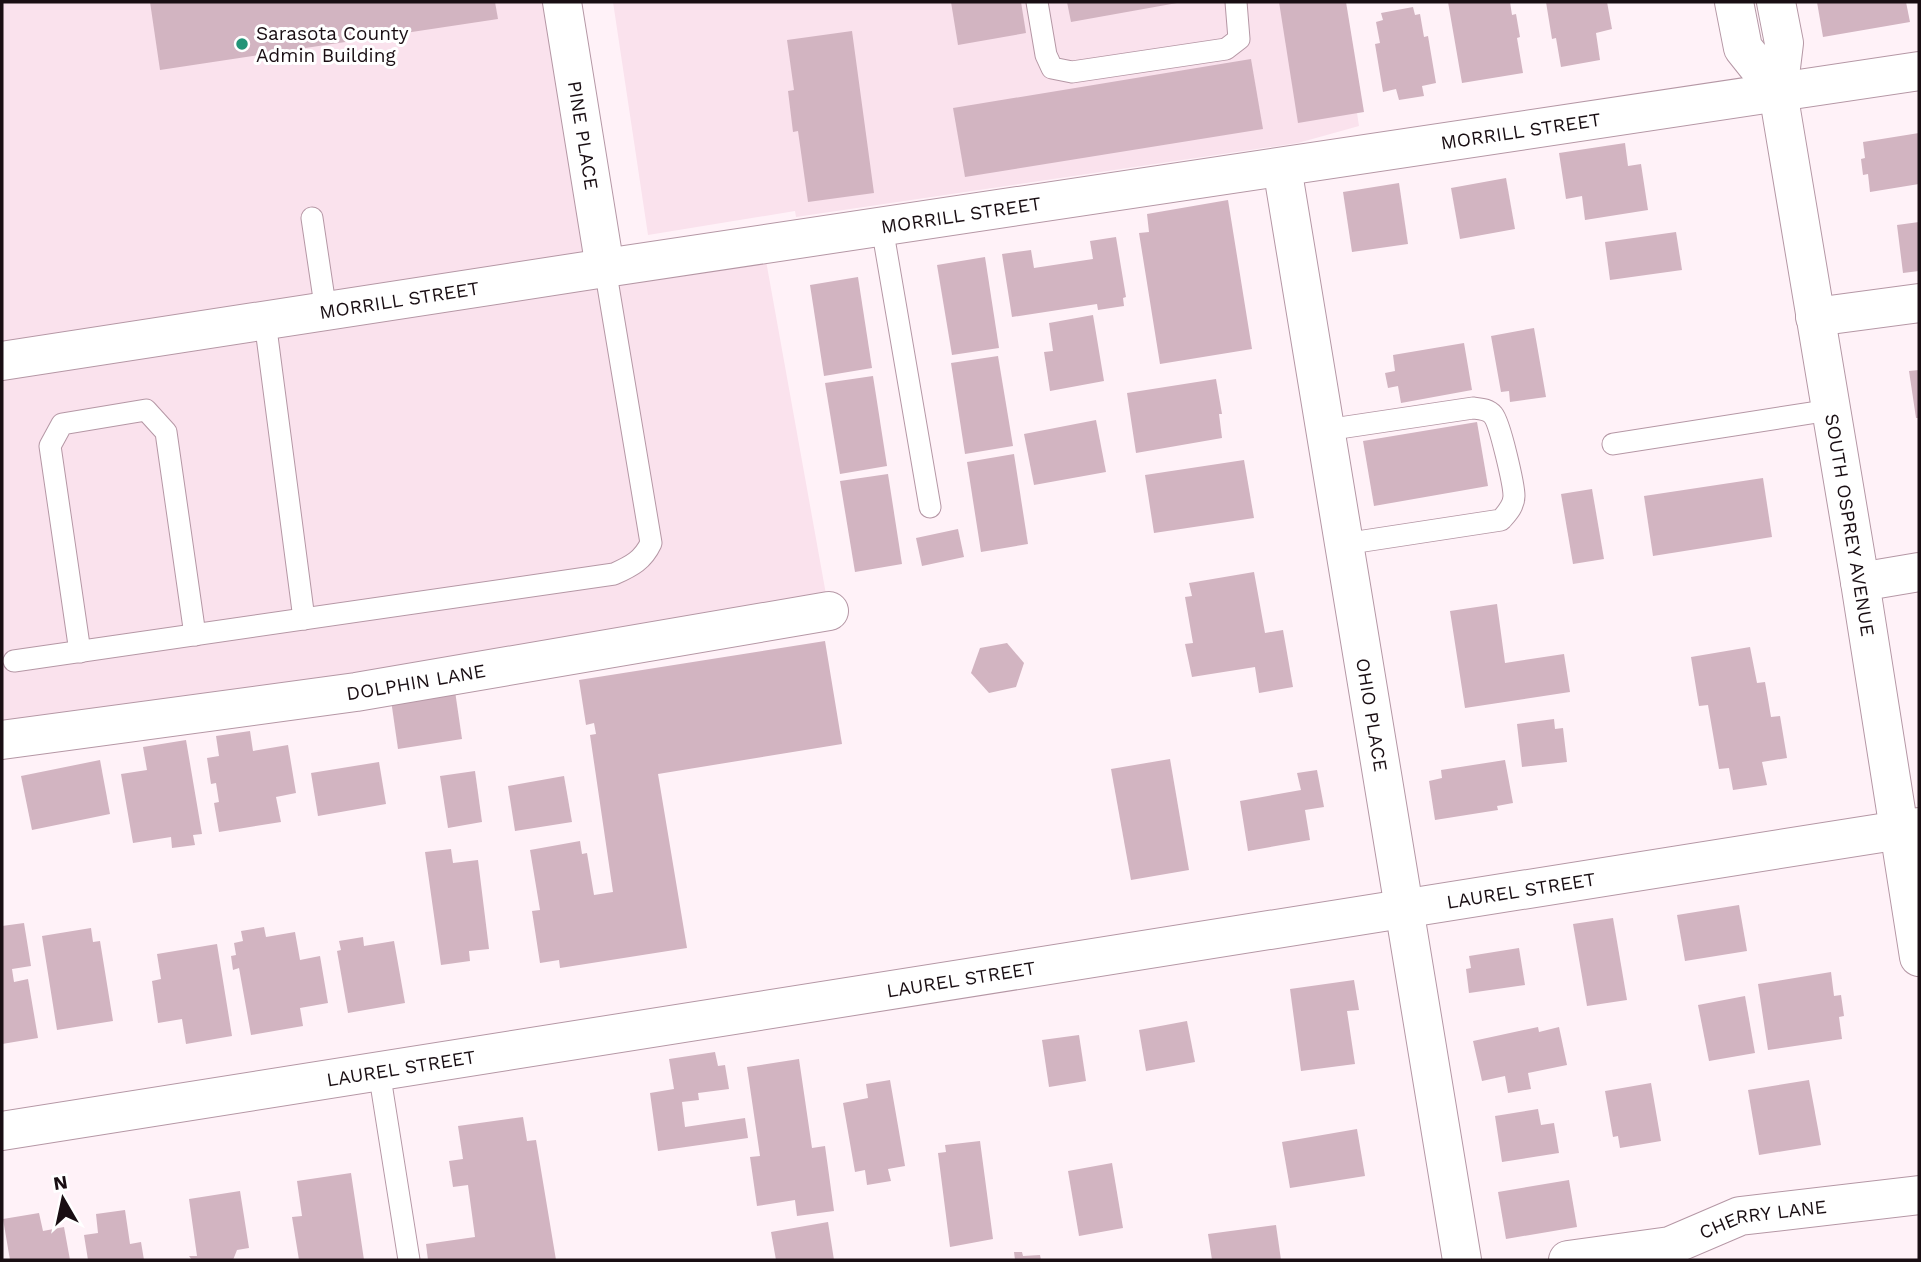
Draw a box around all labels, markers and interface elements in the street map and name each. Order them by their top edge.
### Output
place label: Sarasota County Admin Building [256,22,409,67]
marker: Sarasota County Admin Building [234,36,250,52]
street label: PINE PLACE [563,79,603,192]
street label: MORRILL STREET [1439,108,1602,155]
street label: MORRILL STREET [879,192,1043,238]
street label: MORRILL STREET [318,277,481,324]
street label: SOUTH OSPREY AVENUE [1820,412,1879,638]
street label: OHIO PLACE [1351,656,1392,773]
street label: DOLPHIN LANE [345,659,487,705]
street label: LAUREL STREET [1445,867,1597,914]
street label: LAUREL STREET [885,956,1037,1003]
street label: LAUREL STREET [325,1045,477,1091]
north arrow [28,1164,98,1234]
text: N [52,1170,69,1195]
street label: CHERRY LANE [1696,1195,1828,1244]

